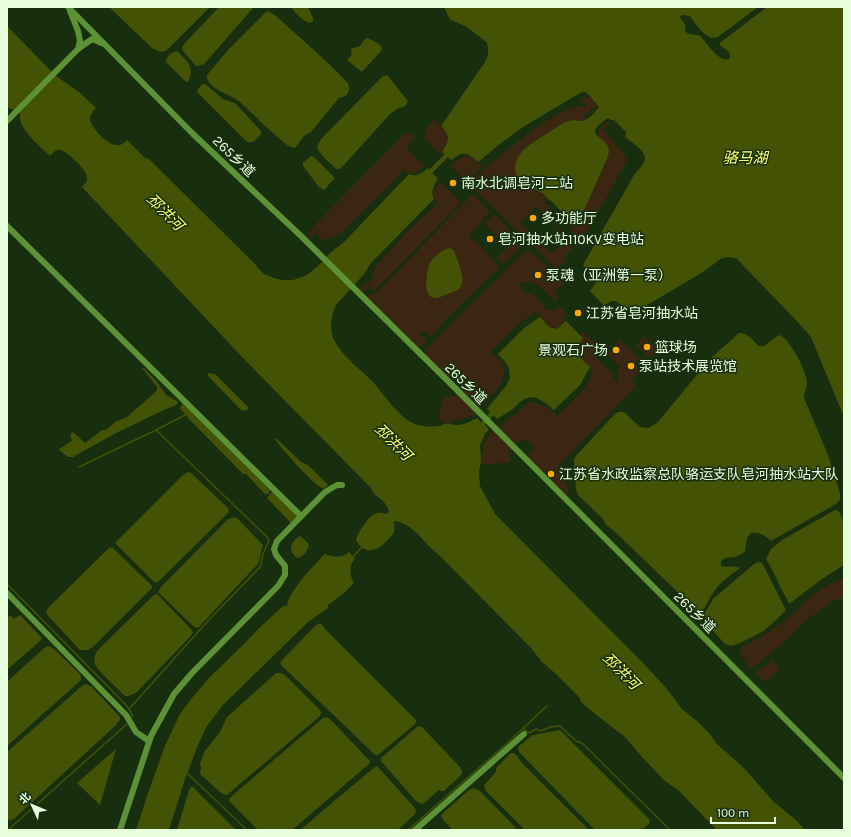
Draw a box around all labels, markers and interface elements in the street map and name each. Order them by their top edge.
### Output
street label: 265乡道 [209,132,258,181]
water label: 骆马湖 [722,149,769,167]
place label: 南水北调皂河二站 [461,175,573,192]
marker: 南水北调皂河二站 [448,178,458,188]
water label: 邳洪河 [143,190,189,236]
place label: 多功能厅 [541,210,597,227]
marker: 多功能厅 [528,213,538,223]
place label: 皂河抽水站110KV变电站 [498,231,644,248]
marker: 皂河抽水站110KV变电站 [485,234,495,244]
place label: 泵魂（亚洲第一泵） [546,267,672,284]
marker: 泵魂（亚洲第一泵） [533,270,543,280]
place label: 江苏省皂河抽水站 [586,305,698,322]
marker: 江苏省皂河抽水站 [573,308,583,318]
place label: 篮球场 [655,339,697,356]
place label: 景观石广场 [538,342,608,359]
marker: 篮球场 [642,342,652,352]
marker: 景观石广场 [611,345,621,355]
place label: 泵站技术展览馆 [639,358,737,375]
street label: 265乡道 [441,359,490,408]
marker: 泵站技术展览馆 [626,361,636,371]
water label: 邳洪河 [371,420,417,466]
place label: 江苏省水政监察总队骆运支队皂河抽水站大队 [559,466,839,483]
marker: 江苏省水政监察总队骆运支队皂河抽水站大队 [546,469,556,479]
street label: 265乡道 [670,588,719,637]
water label: 邳洪河 [599,649,645,695]
north arrow [12,785,52,825]
text: 北 [17,790,34,807]
scale bar [711,799,775,825]
text: 100 m [717,806,749,820]

